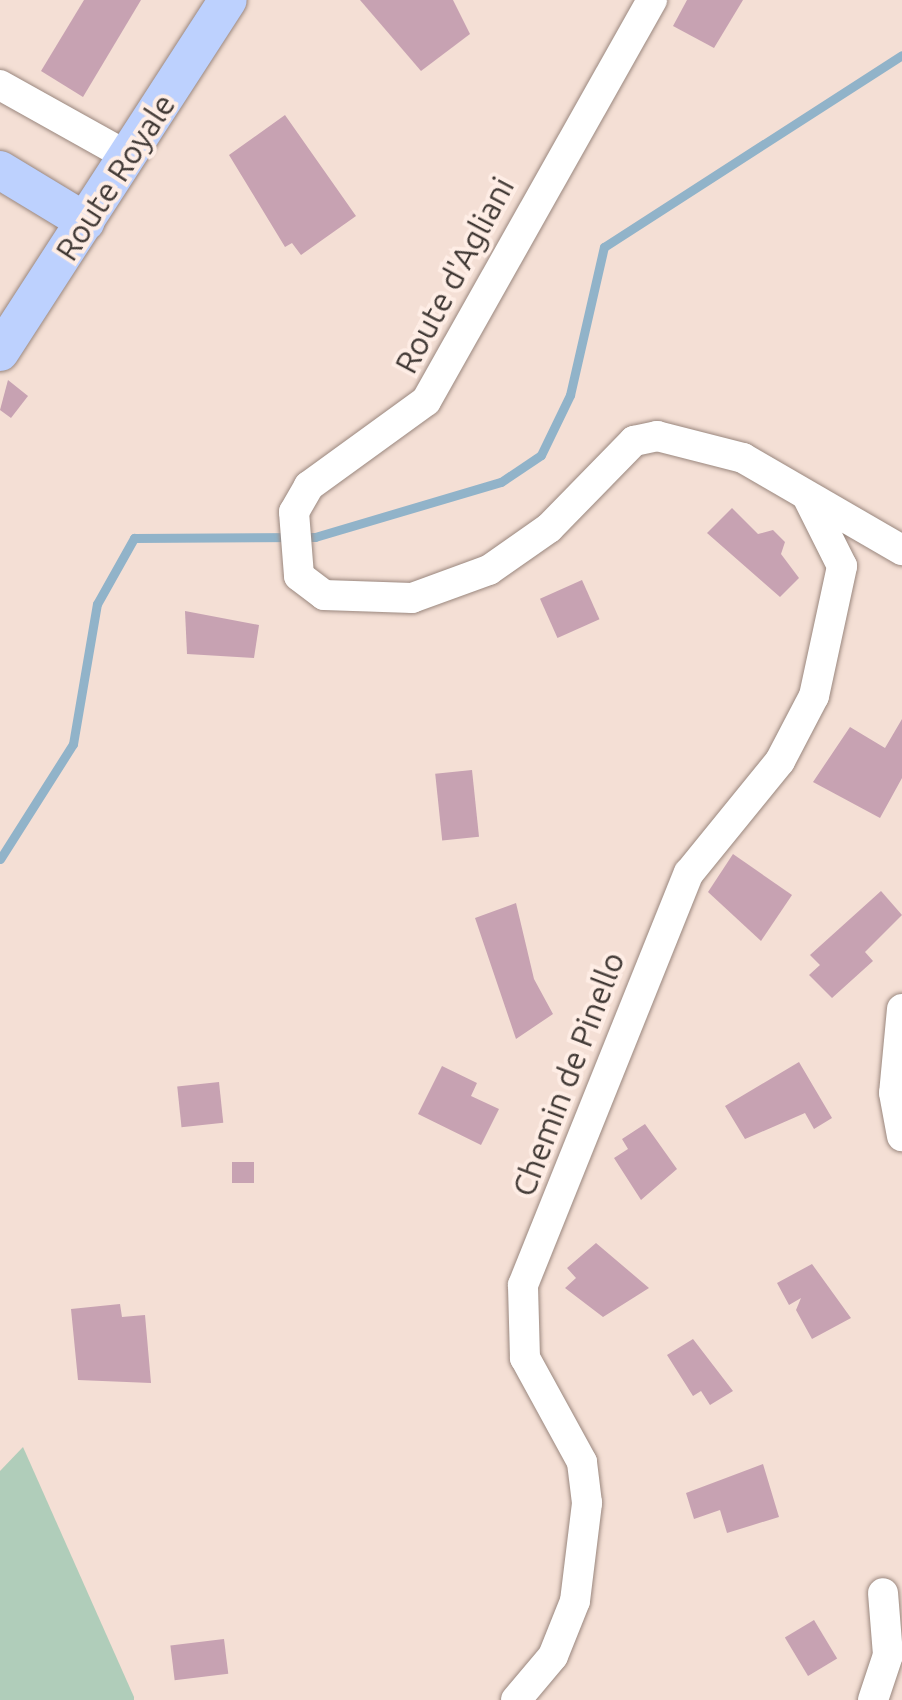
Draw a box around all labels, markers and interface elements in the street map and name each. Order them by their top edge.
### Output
street label: Route Royale [47,87,183,267]
street label: Route d'Agliani [386,170,522,380]
street label: Chemin de Pinello [504,946,632,1202]

